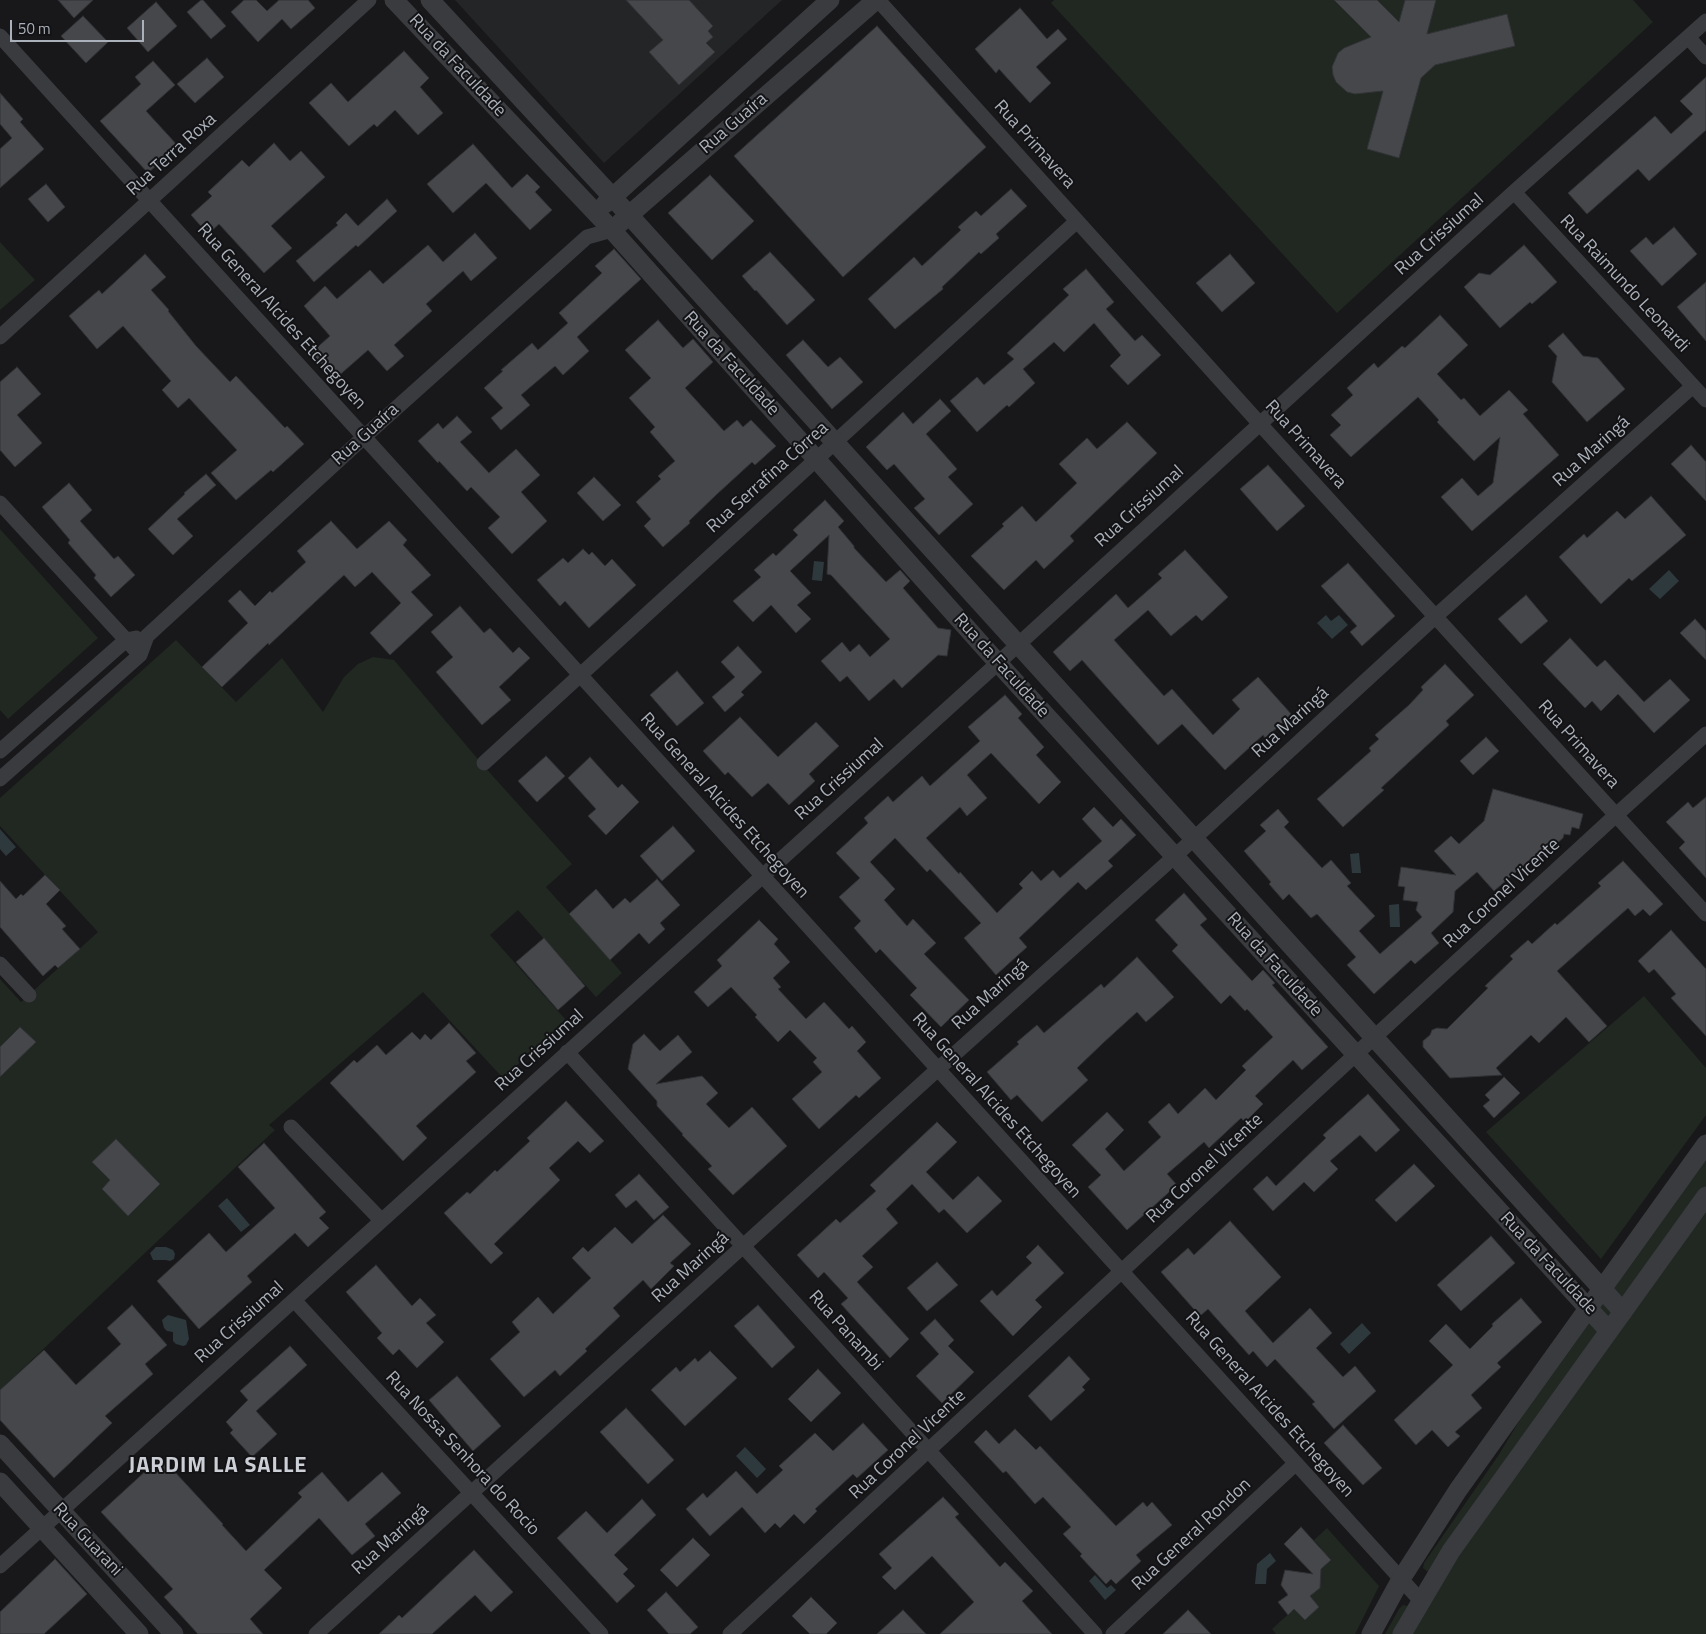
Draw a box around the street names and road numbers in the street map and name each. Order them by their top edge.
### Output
street label: Rua da Faculdade [404,10,510,122]
street label: Rua Guaíra [696,89,772,159]
street label: Rua Primavera [989,96,1079,194]
street label: Rua Terra Roxa [123,109,221,201]
street label: Rua Crissiumal [1391,190,1489,280]
street label: Rua Raimundo Leonardi [1555,211,1693,357]
street label: Rua General Alcides Etchegoyen [192,220,370,414]
street label: Rua da Faculdade [679,307,783,421]
street label: Rua Primavera [1260,396,1350,494]
street label: Rua Guaíra [328,399,404,471]
street label: Rua Maringá [1549,412,1635,492]
street label: Rua Serrafina Côrrea [703,418,833,538]
street label: Rua Crissiumal [1091,462,1189,552]
street label: Rua da Faculdade [949,609,1053,723]
street label: Rua Maringá [1248,683,1334,763]
street label: Rua Primavera [1533,696,1623,794]
street label: Rua General Alcides Etchegoyen [635,709,813,903]
street label: Rua Crissiumal [791,735,889,825]
street label: Rua Coronel Vicente [1439,834,1565,954]
street label: Rua da Faculdade [1222,908,1326,1022]
street label: Rua Maringá [948,955,1034,1035]
street label: Rua Crissiumal [491,1006,589,1096]
street label: Rua General Alcides Etchegoyen [907,1009,1085,1203]
street label: Rua Coronel Vicente [1142,1109,1268,1229]
street label: Rua da Faculdade [1495,1208,1601,1320]
street label: Rua Maringá [648,1228,734,1308]
street label: Rua Crissiumal [191,1278,289,1368]
street label: Rua Panambi [803,1286,887,1376]
street label: Rua General Alcides Etchegoyen [1180,1308,1358,1502]
street label: Rua Nossa Senhora do Rocio [380,1367,544,1541]
street label: Rua Coronel Vicente [845,1385,971,1505]
street label: Rua General Rondon [1128,1474,1256,1596]
street label: Rua Guarani [48,1499,126,1581]
street label: Rua Maringá [348,1500,434,1580]

